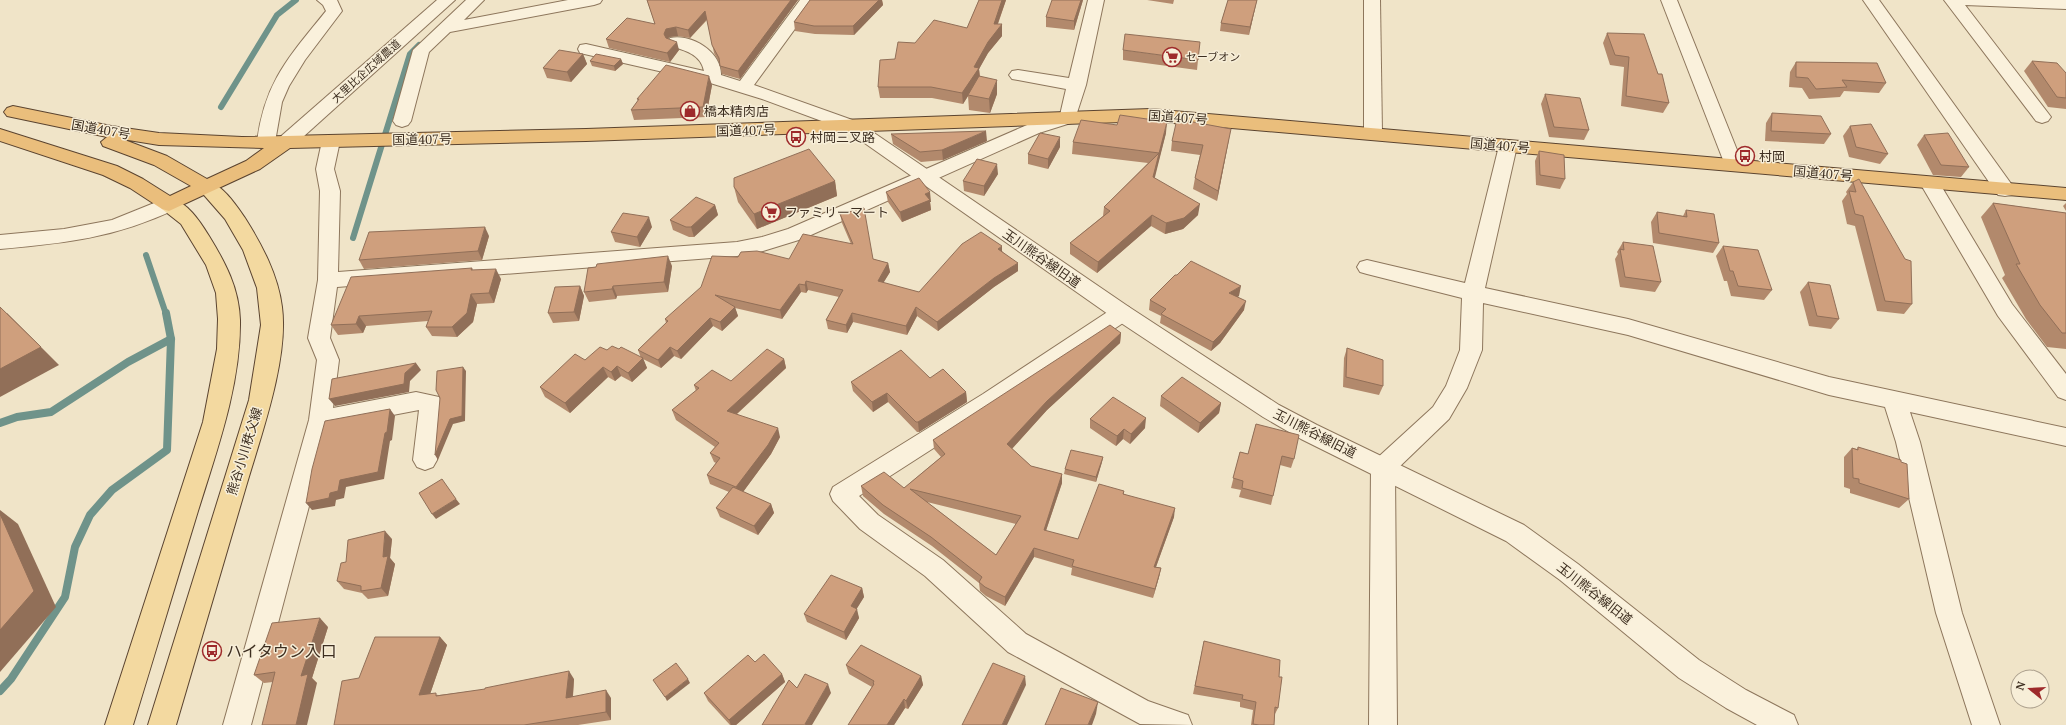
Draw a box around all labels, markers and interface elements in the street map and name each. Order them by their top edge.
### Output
street label: 大里比企広域農道 [329,36,403,106]
supermarket icon: セーブオン [1161,46,1183,68]
place label: セーブオン [1186,50,1240,64]
shop icon: 橋本精肉店 [679,100,701,122]
place label: 橋本精肉店 [704,102,769,120]
street label: 国道407号 [1148,106,1208,128]
street label: 国道407号 [70,115,132,143]
street label: 国道407号 [716,120,776,140]
bus stop icon: 村岡三叉路 [785,126,807,148]
place label: 村岡三叉路 [810,128,875,146]
street label: 国道407号 [392,129,452,149]
street label: 国道407号 [1469,133,1531,157]
bus stop icon: 村岡 [1734,145,1756,167]
place label: 村岡 [1759,147,1785,165]
street label: 国道407号 [1792,161,1854,185]
supermarket icon: ファミリーマート [760,201,782,223]
place label: ファミリーマート [785,203,889,221]
street label: 玉川熊谷線旧道 [1000,225,1084,291]
street label: 玉川熊谷線旧道 [1270,404,1360,462]
street label: 熊谷小川秩父線 [222,405,266,497]
street label: 玉川熊谷線旧道 [1554,558,1636,628]
bus stop icon: ハイタウン入口 [201,640,223,662]
place label: ハイタウン入口 [226,640,337,662]
north arrow [2010,669,2050,709]
text: N [2013,679,2029,692]

